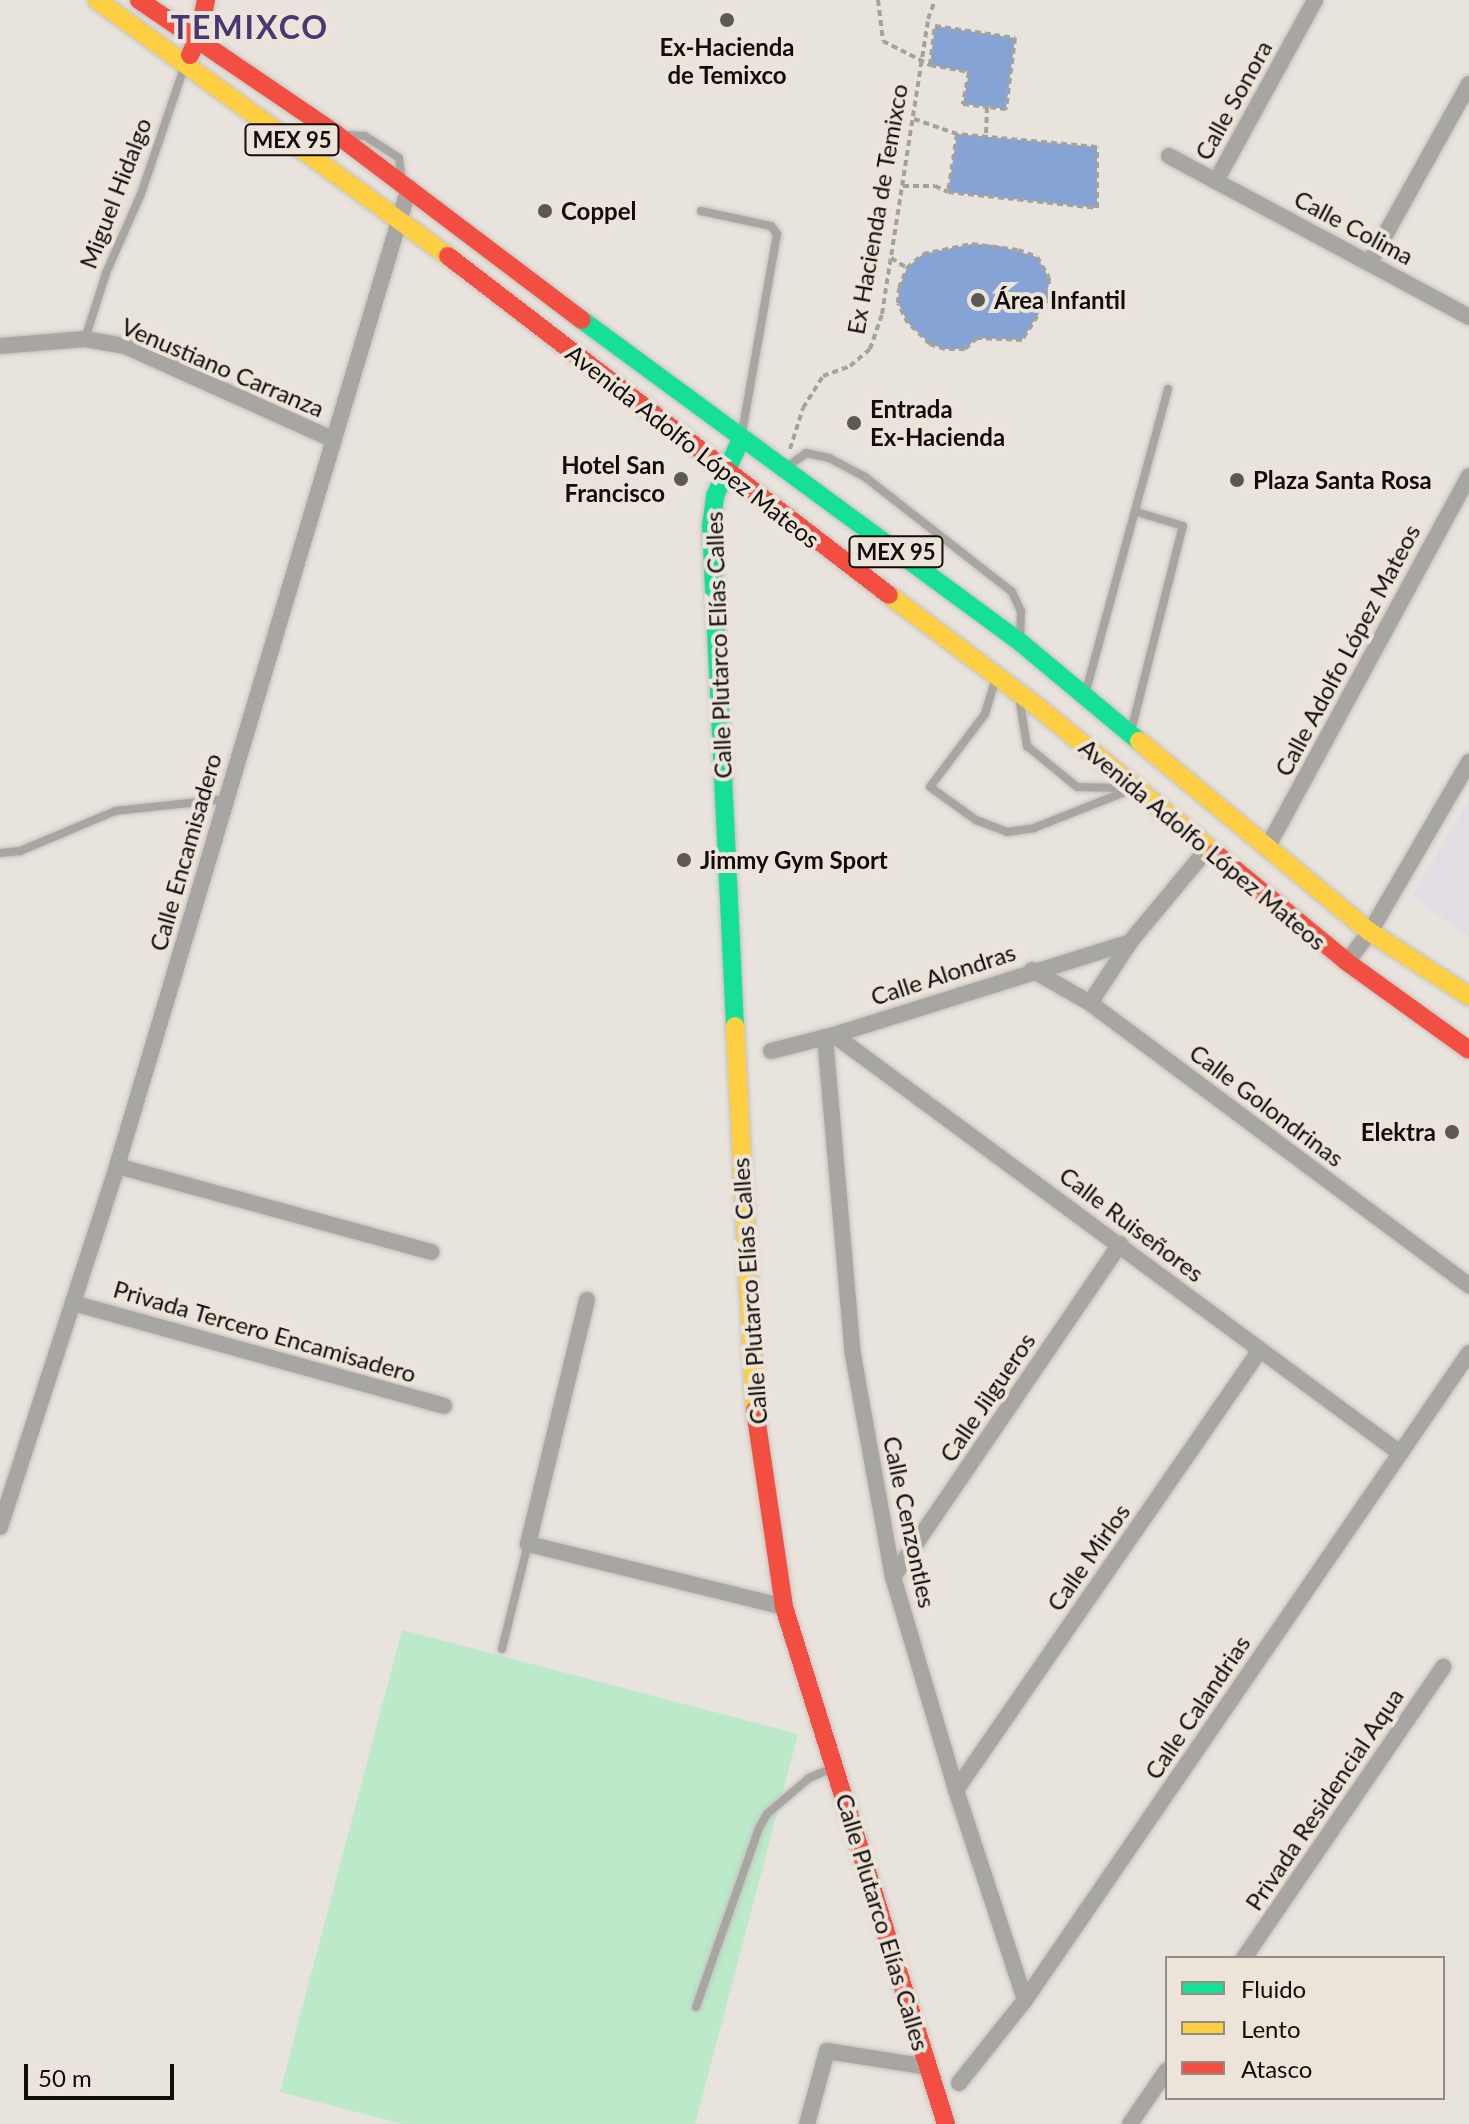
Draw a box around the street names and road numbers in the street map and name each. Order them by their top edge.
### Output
street label: Calle Sonora [1188,35,1278,165]
street label: Ex Hacienda de Temixco [841,81,913,337]
street label: Miguel Hidalgo [73,114,157,272]
road number: MEX 95 [244,122,340,158]
street label: Calle Colima [1290,184,1418,270]
street label: Venustiano Carranza [117,311,329,423]
street label: Avenida Adolfo López Mateos [560,338,826,554]
street label: Calle Plutarco Elías Calles [699,511,737,779]
street label: Calle Adolfo López Mateos [1268,519,1426,781]
road number: MEX 95 [848,534,944,570]
street label: Avenida Adolfo López Mateos [1073,732,1333,956]
street label: Calle Encamisadero [143,750,227,954]
street label: Calle Alondras [867,937,1019,1011]
street label: Calle Golondrinas [1184,1038,1350,1172]
street label: Calle Plutarco Elías Calles [725,1157,773,1425]
street label: Calle Ruiseñores [1054,1160,1210,1288]
street label: Privada Tercero Encamisadero [110,1274,420,1388]
street label: Calle Jilgueros [933,1327,1041,1467]
street label: Calle Cenzontles [878,1434,942,1610]
street label: Calle Mirlos [1041,1498,1135,1616]
street label: Calle Calandrias [1138,1630,1256,1784]
street label: Privada Residencial Aqua [1239,1682,1409,1916]
street label: Calle Plutarco Elías Calles [830,1790,936,2054]

